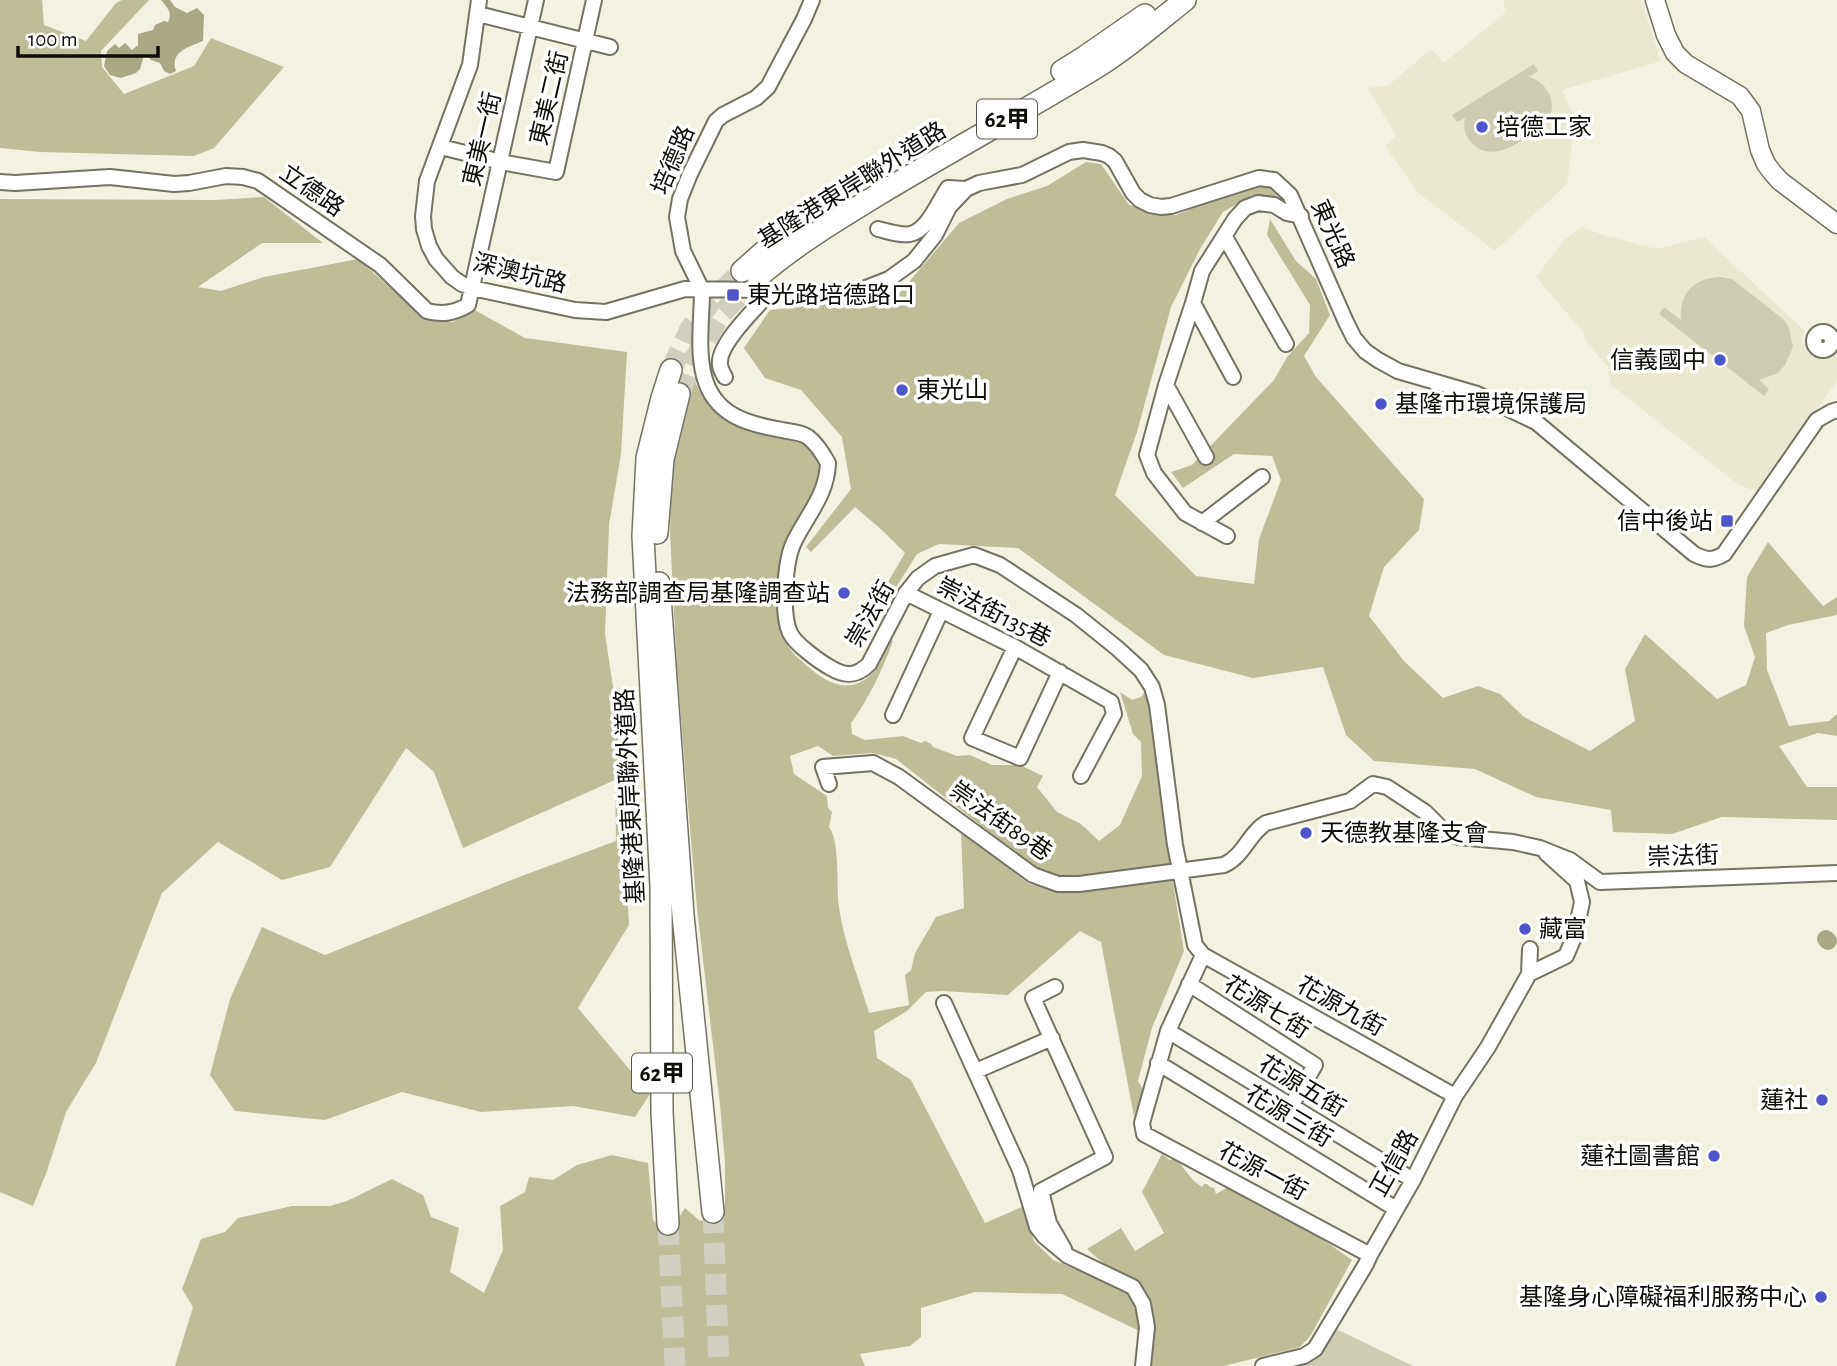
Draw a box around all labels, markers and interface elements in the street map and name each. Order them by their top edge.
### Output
scale bar [18,14,158,58]
text: 100 m [28,29,78,50]
street label: 東美二街 [526,48,572,148]
street label: 東美一街 [459,89,505,189]
road number: 62甲 [977,100,1037,138]
place label: 培德工家 [1496,114,1592,140]
street label: 基隆港東岸聯外道路 [754,117,950,253]
marker: 培德工家 [1474,119,1490,135]
street label: 培德路 [647,122,699,198]
street label: 立德路 [275,159,349,221]
street label: 東光路 [1306,196,1360,272]
street label: 深澳坑路 [470,249,570,297]
place label: 東光路培德路口 [747,282,915,308]
marker: 東光路培德路口 [725,287,741,303]
place label: 信義國中 [1610,347,1706,373]
marker: 信義國中 [1712,352,1728,368]
place label: 東光山 [916,377,988,403]
marker: 東光山 [894,382,910,398]
place label: 基隆市環境保護局 [1395,391,1587,417]
marker: 基隆市環境保護局 [1373,396,1389,412]
place label: 信中後站 [1617,508,1713,534]
marker: 信中後站 [1719,513,1735,529]
street label: 崇法街135巷 [933,572,1055,652]
street label: 崇法街 [841,576,899,652]
place label: 法務部調查局基隆調查站 [566,580,830,606]
marker: 法務部調查局基隆調查站 [836,585,852,601]
street label: 基隆港東岸聯外道路 [611,687,649,905]
street label: 崇法街89巷 [945,776,1057,866]
place label: 天德教基隆支會 [1320,820,1488,846]
marker: 天德教基隆支會 [1298,825,1314,841]
street label: 崇法街 [1647,842,1719,870]
place label: 藏富 [1539,916,1587,942]
marker: 藏富 [1517,921,1533,937]
street label: 花源七街 [1219,971,1315,1043]
street label: 花源九街 [1293,971,1389,1041]
street label: 花源五街 [1254,1050,1350,1122]
road number: 62甲 [632,1054,692,1092]
street label: 花源三街 [1241,1080,1337,1152]
place label: 蓮社 [1760,1087,1808,1113]
marker: 蓮社 [1814,1092,1830,1108]
street label: 正信路 [1365,1125,1423,1201]
street label: 花源一街 [1215,1137,1311,1205]
place label: 蓮社圖書館 [1580,1143,1700,1169]
marker: 蓮社圖書館 [1706,1148,1722,1164]
place label: 基隆身心障礙福利服務中心 [1519,1284,1807,1310]
marker: 基隆身心障礙福利服務中心 [1813,1289,1829,1305]

